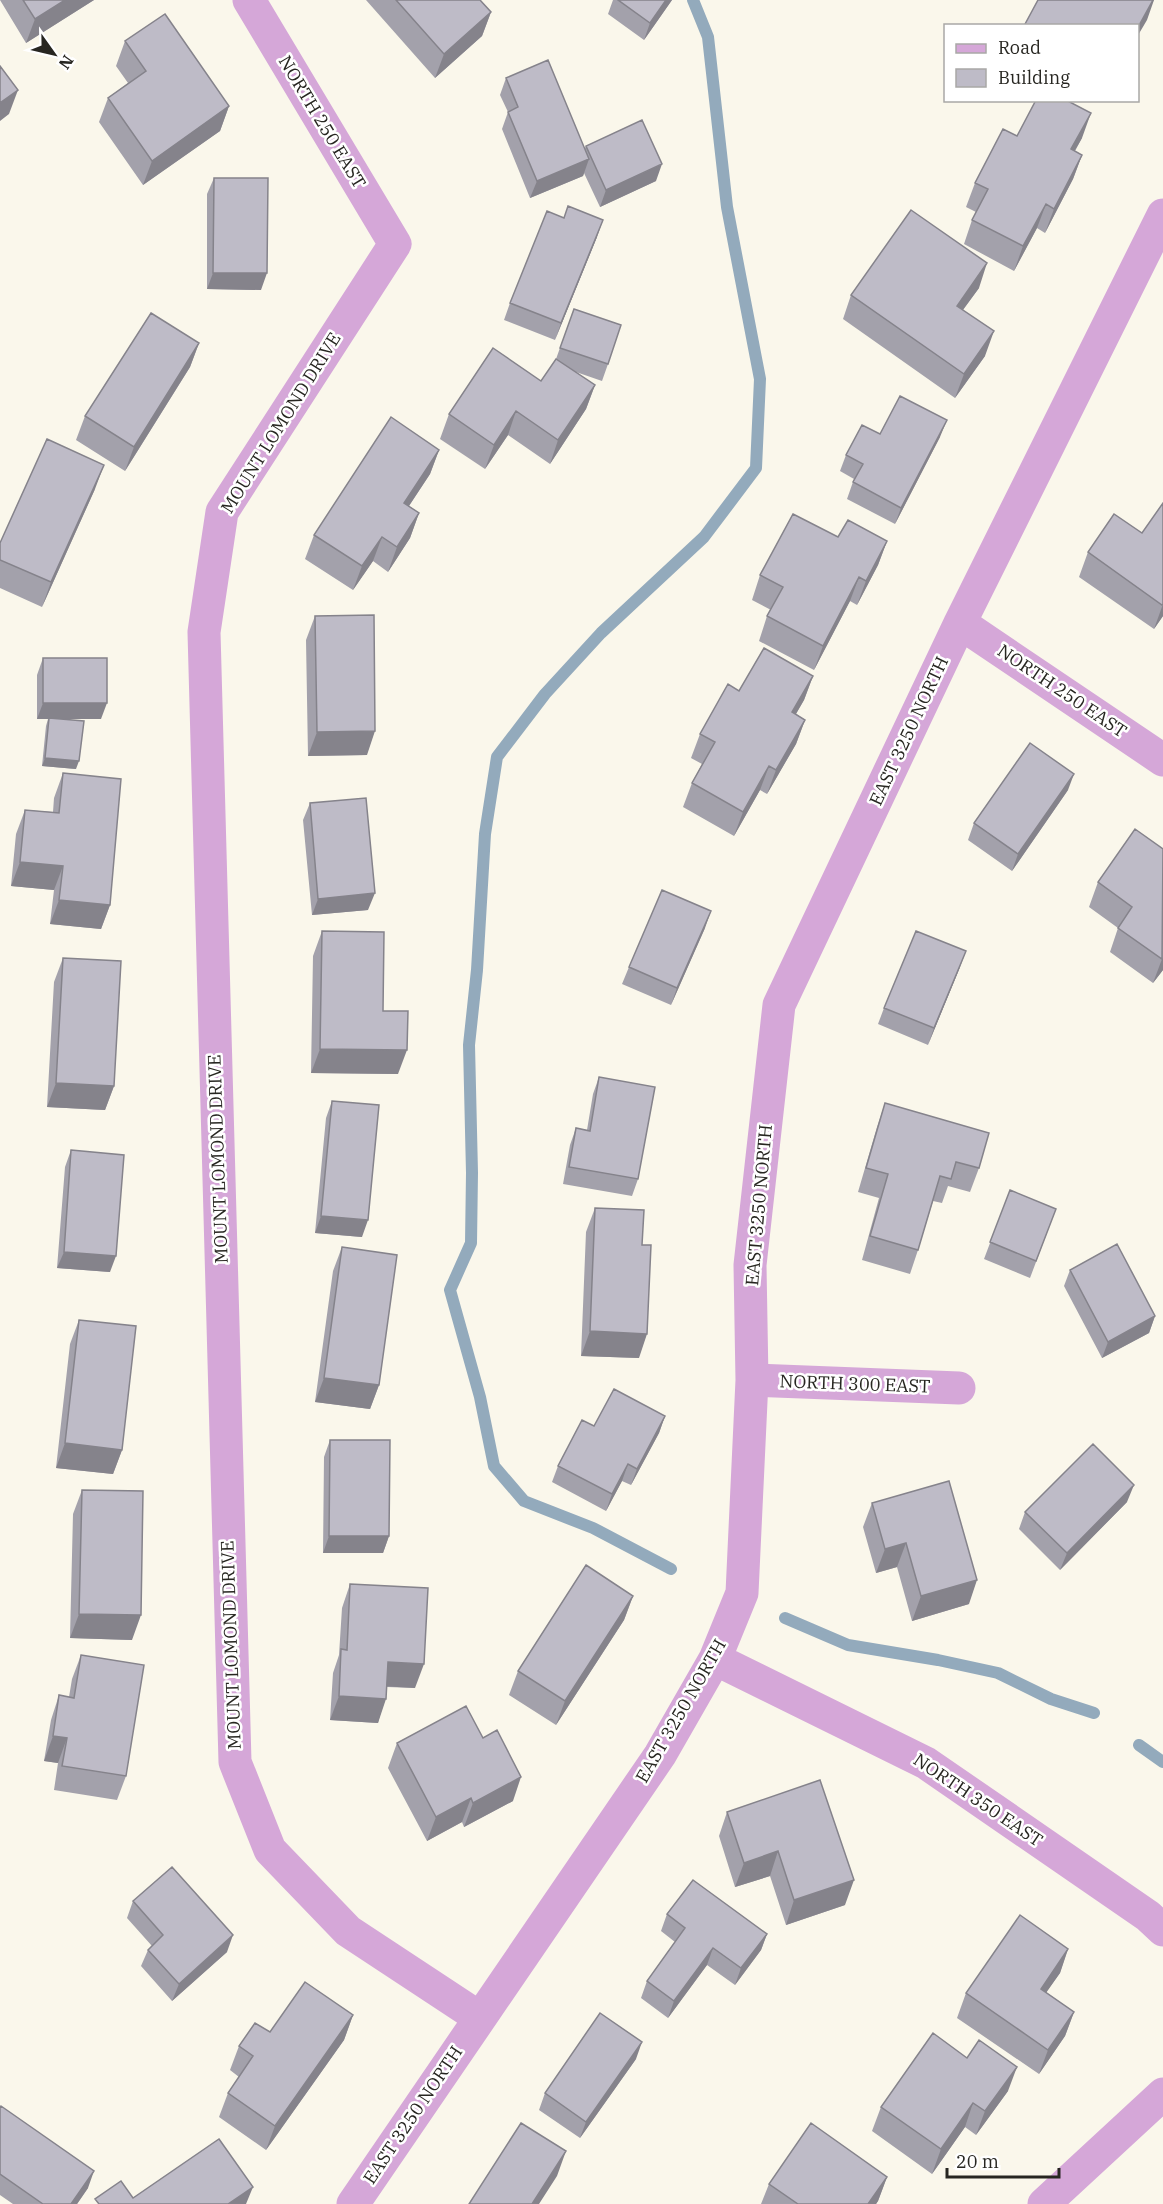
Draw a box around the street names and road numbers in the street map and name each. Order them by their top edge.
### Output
street label: NORTH 250 EAST [274,51,371,193]
street label: MOUNT LOMOND DRIVE [215,328,346,517]
street label: NORTH 250 EAST [993,639,1132,743]
street label: EAST 3250 NORTH [864,653,953,809]
street label: MOUNT LOMOND DRIVE [202,1054,233,1264]
street label: EAST 3250 NORTH [740,1123,777,1287]
street label: NORTH 300 EAST [779,1369,931,1398]
street label: MOUNT LOMOND DRIVE [215,1540,246,1750]
street label: EAST 3250 NORTH [630,1635,731,1787]
street label: NORTH 350 EAST [909,1748,1048,1852]
street label: EAST 3250 NORTH [358,2041,467,2188]

